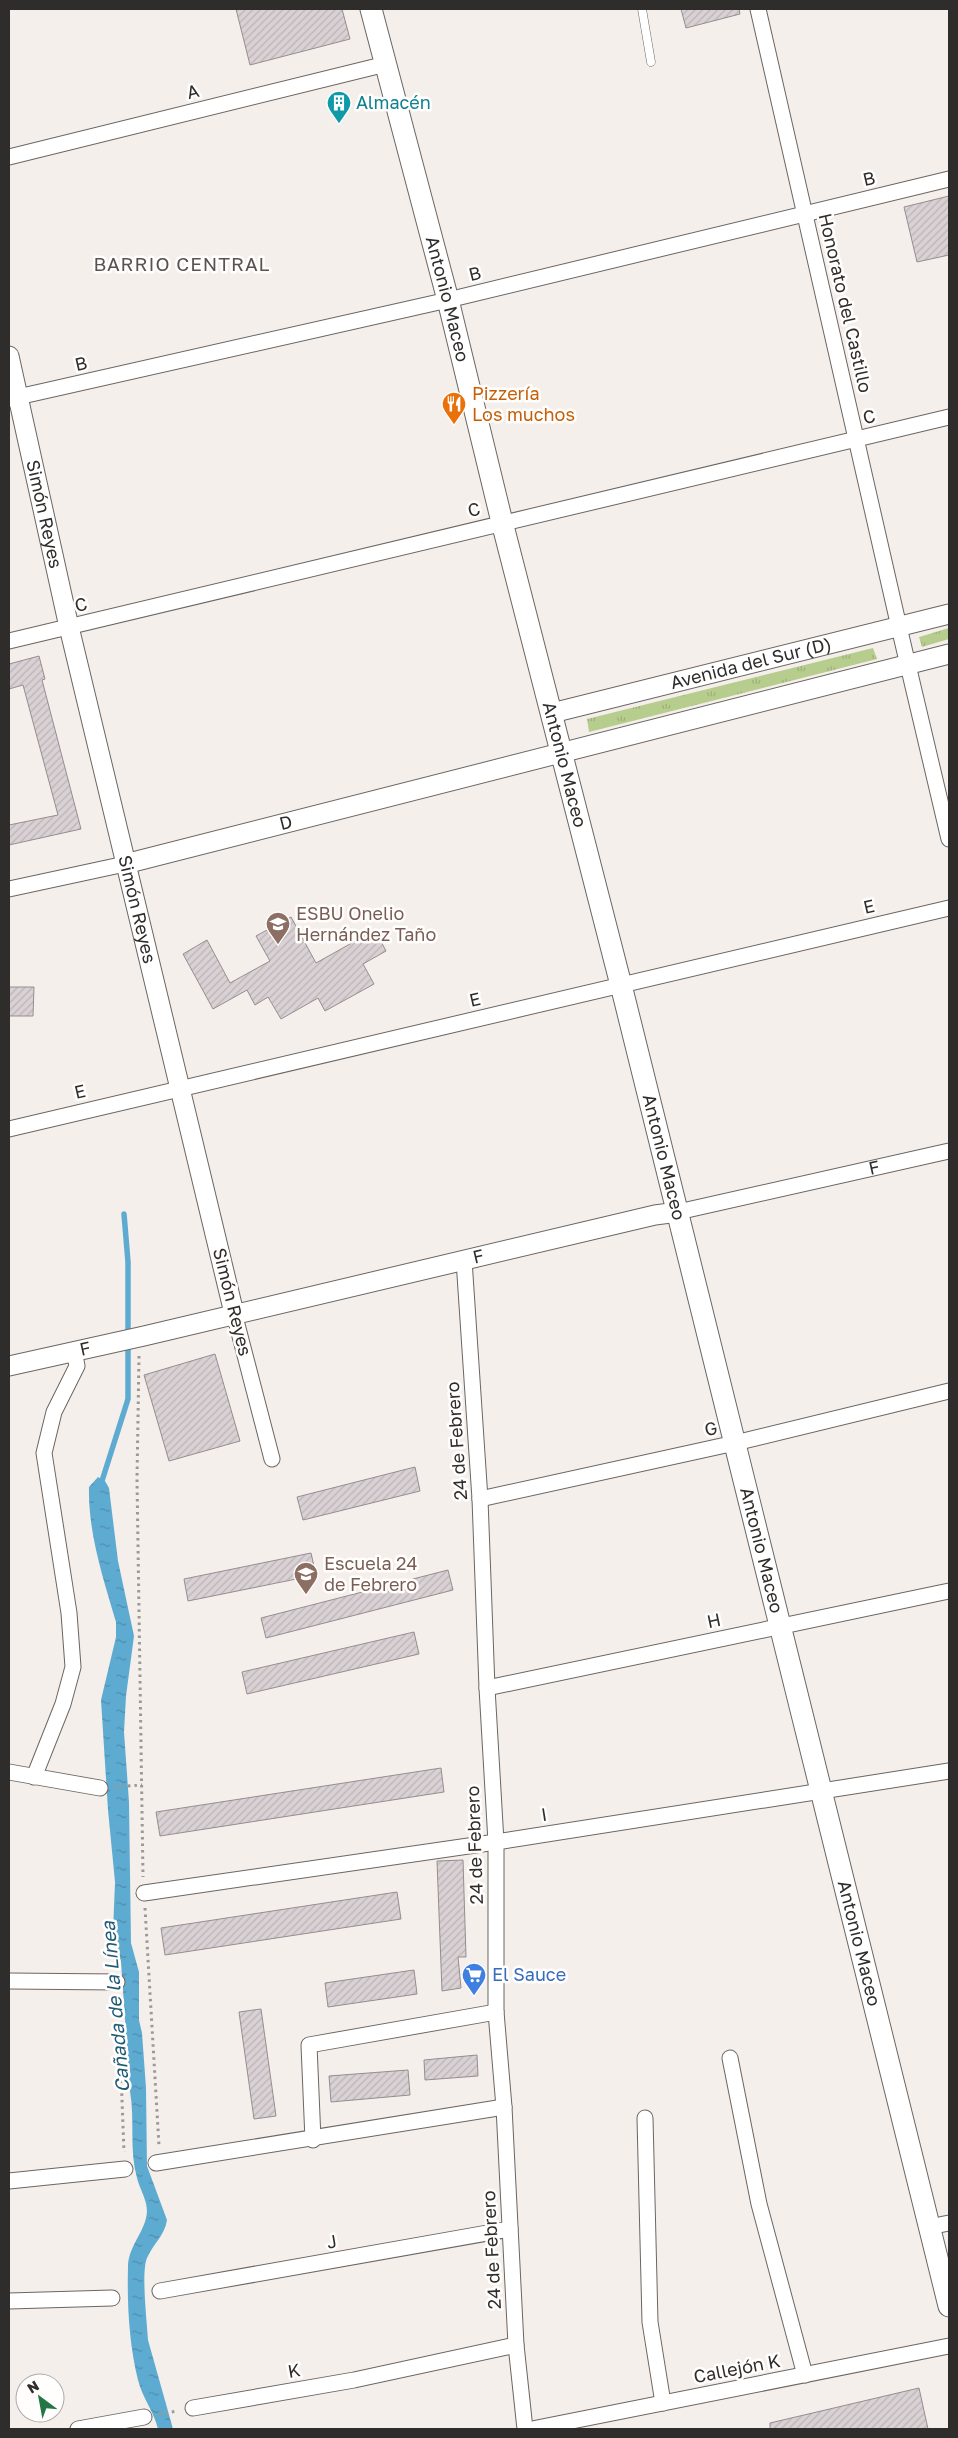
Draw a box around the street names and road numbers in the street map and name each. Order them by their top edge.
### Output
street label: A [184,79,201,103]
street label: B [860,166,877,190]
street label: Honorato del Castillo [815,211,877,395]
street label: Antonio Maceo [422,234,475,364]
street label: B [466,261,483,285]
street label: B [72,351,89,375]
street label: C [860,404,877,428]
street label: Simón Reyes [22,458,68,570]
street label: C [465,497,482,521]
street label: C [72,592,89,616]
street label: Avenida del Sur (D) [668,632,833,693]
street label: Antonio Maceo [539,699,592,830]
street label: D [277,810,294,834]
street label: Simón Reyes [114,853,162,965]
street label: E [861,894,877,918]
street label: E [467,987,483,1011]
street label: E [72,1079,88,1103]
street label: Antonio Maceo [639,1092,691,1222]
street label: F [866,1155,882,1179]
street label: F [470,1244,486,1268]
street label: Simón Reyes [209,1245,257,1358]
street label: F [77,1336,93,1360]
street label: 24 de Febrero [441,1381,471,1501]
street label: G [702,1416,719,1440]
street label: Antonio Maceo [736,1485,789,1615]
street label: H [705,1608,723,1632]
street label: 24 de Febrero [461,1785,487,1905]
street label: I [539,1803,548,1825]
street label: Antonio Maceo [834,1878,886,2008]
street label: 24 de Febrero [477,2190,505,2310]
street label: J [325,2229,339,2253]
street label: Callejón K [692,2349,782,2387]
street label: K [286,2358,302,2382]

